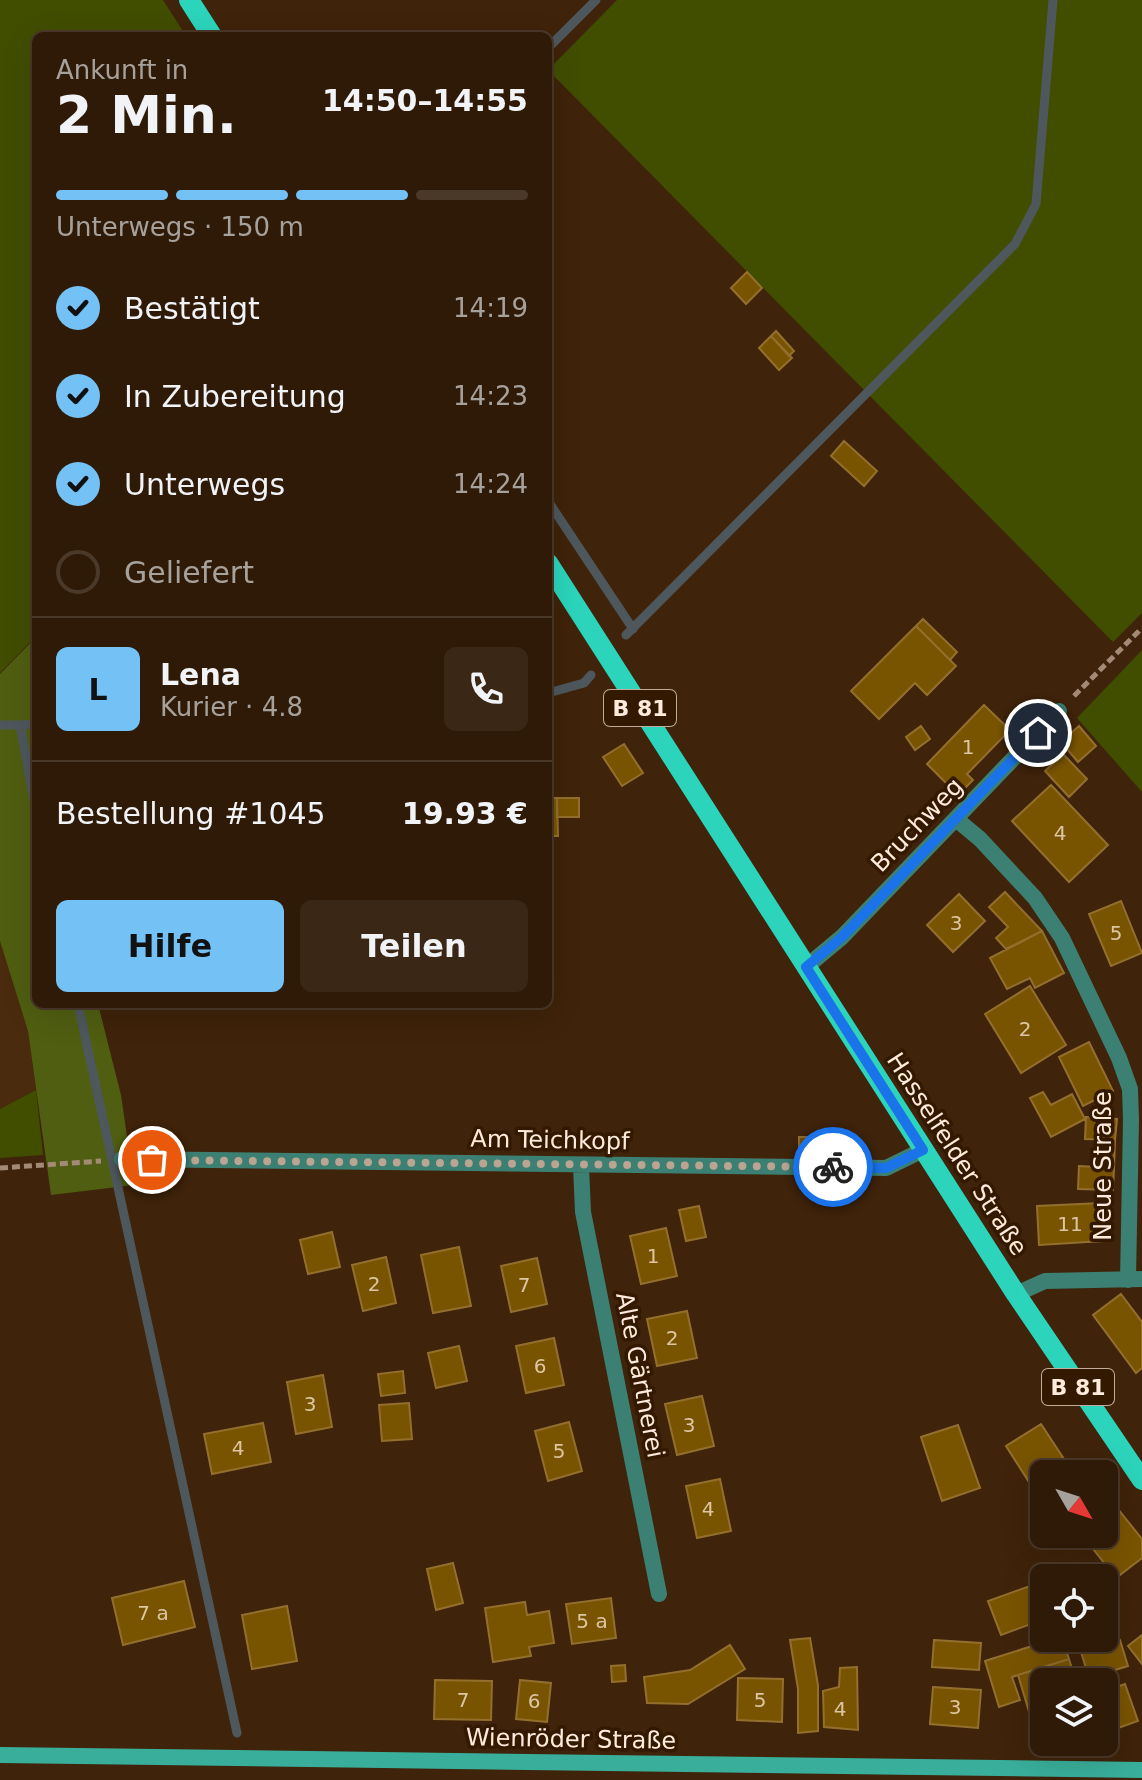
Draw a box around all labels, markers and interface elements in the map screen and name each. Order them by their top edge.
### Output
text: Ankunft in [56,55,188,85]
text: 14:50–14:55 [322,83,528,118]
text: 2 Min. [56,85,237,145]
text: Unterwegs · 150 m [56,212,304,242]
icon: check [56,286,100,330]
text: Bestätigt [124,291,260,326]
text: 14:19 [453,293,528,323]
icon: check [56,374,100,418]
text: In Zubereitung [124,379,346,414]
text: 14:23 [453,381,528,411]
icon: check [56,462,100,506]
text: Unterwegs [124,467,285,502]
text: 14:24 [453,469,528,499]
text: Geliefert [124,555,254,590]
button: phone [444,647,528,731]
text: Lena [160,657,241,692]
text: L [88,672,108,707]
road number: B 81 [604,690,676,726]
text: Kurier · 4.8 [160,692,303,722]
pin [1004,699,1072,767]
icon: home [1016,711,1060,755]
house number: 1 [962,735,974,759]
street label: Bruchweg [865,772,969,878]
text: Bestellung #1045 [56,796,326,831]
text: 19.93 € [402,796,528,831]
house number: 4 [1054,821,1066,845]
button: Hilfe [56,900,284,992]
button: Teilen [300,900,528,992]
house number: 3 [950,911,962,935]
house number: 5 [1110,921,1122,945]
house number: 2 [1019,1017,1031,1041]
street label: Hasselfelder Straße [881,1048,1033,1260]
street label: Neue Straße [1089,1091,1117,1241]
street label: Am Teichkopf [470,1125,630,1155]
pin [118,1126,186,1194]
courier [793,1127,873,1207]
icon: bag [130,1138,174,1182]
icon: bike [811,1145,855,1189]
house number: 11 [1057,1212,1083,1236]
house number: 1 [647,1244,659,1268]
house number: 2 [368,1272,380,1296]
house number: 7 [518,1273,530,1297]
street label: Alte Gärtnerei [610,1290,670,1460]
house number: 2 [666,1326,678,1350]
house number: 6 [534,1354,546,1378]
road number: B 81 [1042,1369,1114,1405]
house number: 3 [304,1392,316,1416]
house number: 3 [683,1413,695,1437]
house number: 4 [232,1436,244,1460]
house number: 5 [553,1439,565,1463]
north arrow [1030,1460,1118,1548]
map controls [1030,1460,1118,1756]
house number: 4 [702,1497,714,1521]
button: locate [1030,1564,1118,1652]
house number: 7 a [137,1601,169,1625]
house number: 5 a [576,1609,608,1633]
button: layers [1030,1668,1118,1756]
house number: 7 [457,1688,469,1712]
house number: 5 [754,1688,766,1712]
house number: 6 [528,1689,540,1713]
house number: 3 [949,1695,961,1719]
house number: 4 [834,1697,846,1721]
street label: Wienröder Straße [466,1723,676,1755]

